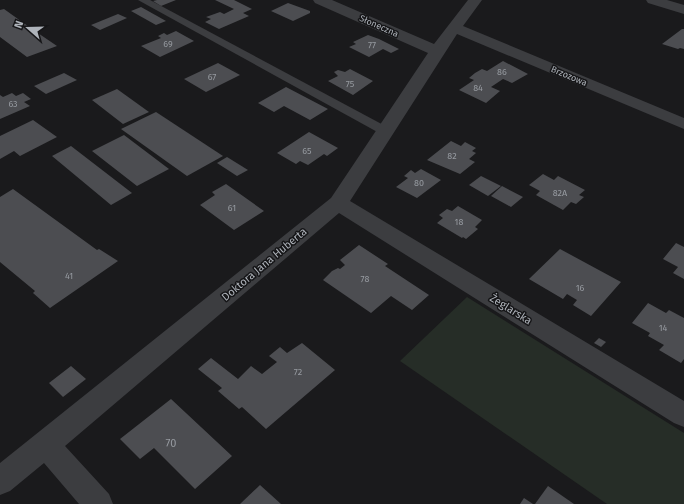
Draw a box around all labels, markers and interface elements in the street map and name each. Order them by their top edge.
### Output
north arrow [8,8,48,48]
street label: Słoneczna [358,13,400,39]
text: N [12,19,26,30]
house number: 69 [163,39,173,49]
house number: 77 [368,40,376,50]
street label: Brzozowa [549,64,589,88]
house number: 86 [497,67,507,77]
house number: 67 [208,72,216,82]
house number: 75 [346,79,355,89]
house number: 84 [473,83,483,93]
house number: 63 [8,99,18,109]
house number: 65 [302,146,312,156]
house number: 82 [447,151,457,161]
house number: 80 [414,178,424,188]
house number: 82A [553,188,568,198]
house number: 61 [228,203,236,213]
house number: 18 [455,217,463,227]
street label: Doktora Jana Huberta [219,225,310,304]
house number: 41 [65,271,73,281]
house number: 78 [361,274,369,284]
house number: 16 [576,283,585,293]
street label: Żeglarska [487,291,535,327]
house number: 14 [659,323,668,333]
house number: 72 [294,367,302,377]
house number: 70 [166,437,176,450]

